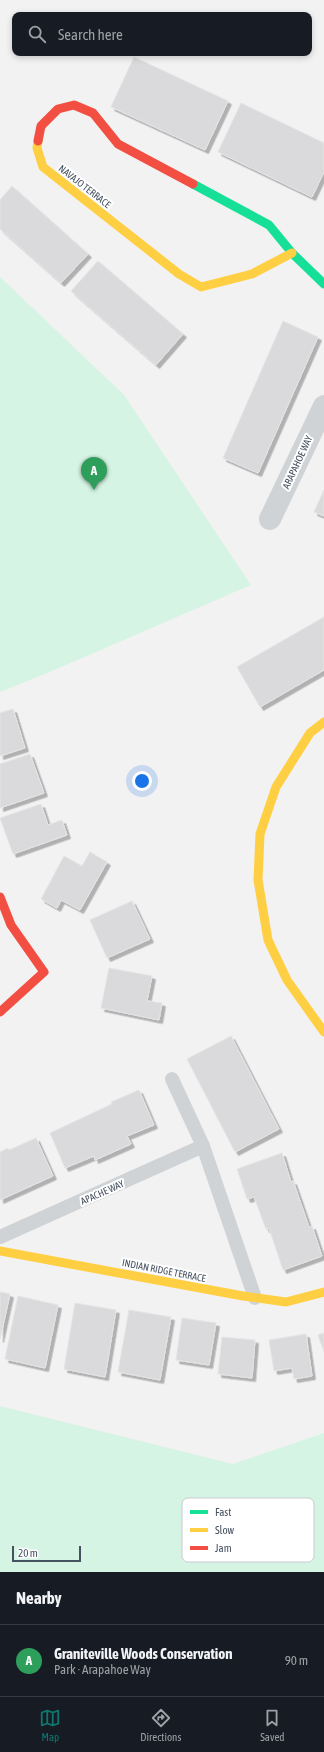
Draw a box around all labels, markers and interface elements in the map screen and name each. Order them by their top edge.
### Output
search box [12,12,312,56]
icon: search [26,23,48,45]
text: Search here [58,26,123,43]
street label: NAVAJO TERRACE [57,163,113,211]
street label: ARAPAHOE WAY [280,433,315,491]
pin: A [81,457,107,490]
your location [132,771,152,791]
street label: APACHE WAY [79,1178,126,1207]
street label: INDIAN RIDGE TERRACE [121,1257,207,1284]
legend [182,1498,314,1562]
text: Fast [215,1506,231,1518]
text: Slow [215,1524,234,1536]
text: Jam [215,1542,232,1554]
scale bar [12,1544,81,1563]
text: 20 m [18,1547,38,1559]
text: Nearby [16,1588,62,1608]
text: Graniteville Woods Conservation [54,1645,233,1662]
text: A [26,1653,32,1668]
text: 90 m [285,1653,308,1668]
text: Park · Arapahoe Way [54,1662,151,1677]
tab: Map [39,1707,61,1743]
tab: Directions [140,1707,181,1743]
tab: Saved [260,1707,285,1743]

